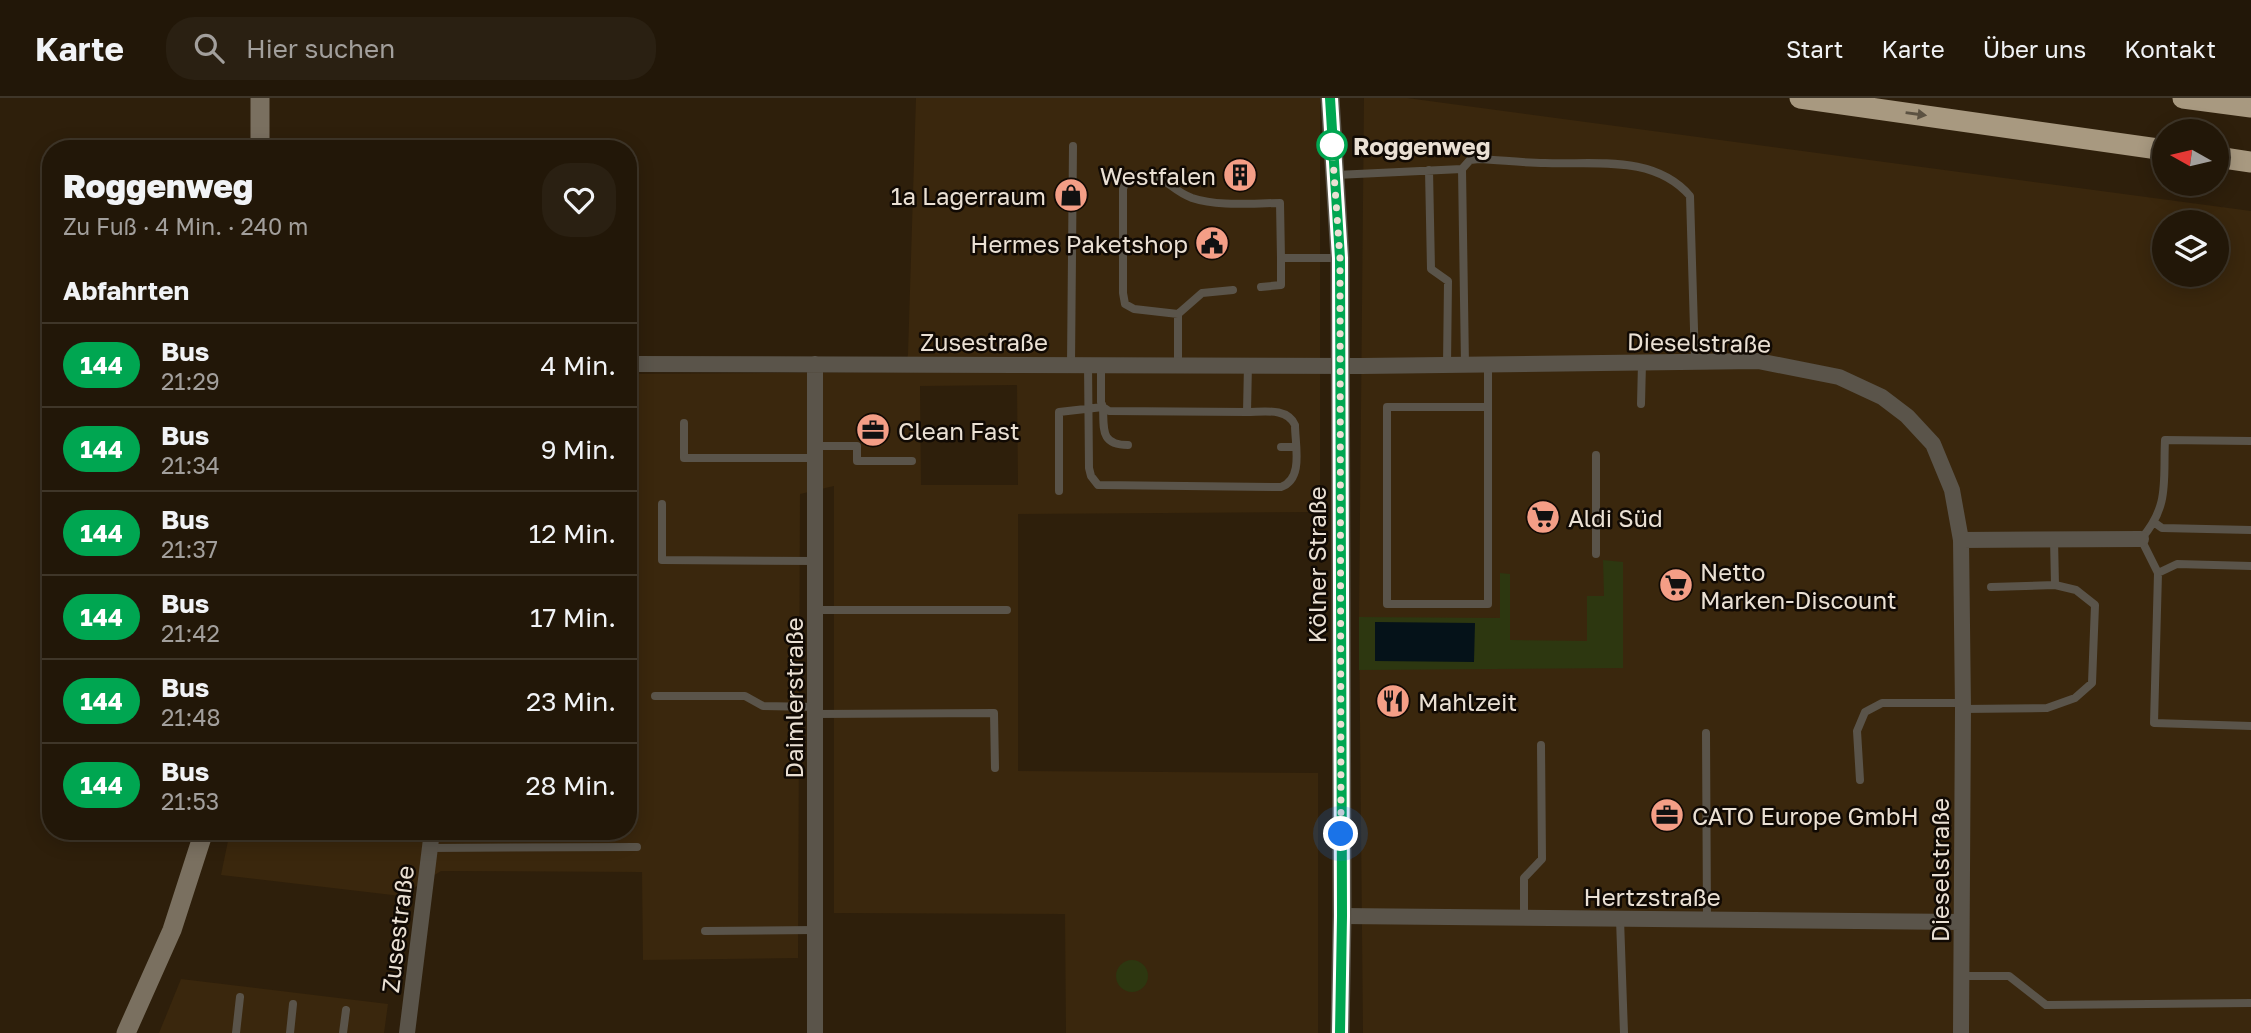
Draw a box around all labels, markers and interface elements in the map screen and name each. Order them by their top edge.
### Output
search box [166,17,656,80]
text: Karte [35,29,124,68]
icon: search [190,29,228,67]
text: Hier suchen [246,33,395,64]
text: Start [1786,34,1843,63]
text: Karte [1881,34,1945,63]
text: Über uns [1983,34,2086,63]
text: Kontakt [2124,34,2216,63]
one-way arrow [1906,109,1928,120]
north arrow [2152,119,2230,196]
map controls [2152,119,2229,287]
marker: Roggenweg [1317,130,1347,160]
place label: Roggenweg [1353,131,1490,160]
building icon: Westfalen [1221,156,1259,194]
place label: Westfalen [1100,161,1216,190]
button: heart [542,163,616,237]
text: Roggenweg [63,166,253,205]
shop icon: 1a Lagerraum [1052,176,1090,214]
place label: 1a Lagerraum [891,181,1046,210]
button: layers [2152,210,2229,287]
text: Zu Fuß · 4 Min. · 240 m [63,212,308,240]
public building icon: Hermes Paketshop [1193,224,1231,262]
place label: Hermes Paketshop [970,229,1188,258]
text: Abfahrten [63,275,189,306]
street label: Dieselstraße [1627,326,1771,358]
street label: Zusestraße [920,327,1048,356]
text: Bus [161,336,209,367]
text: 144 [80,350,123,379]
text: 4 Min. [541,350,616,381]
text: 21:29 [161,367,220,395]
office icon: Clean Fast [854,411,892,449]
place label: Clean Fast [898,416,1020,445]
text: Bus [161,420,209,451]
text: 144 [80,434,123,463]
text: 9 Min. [541,434,616,465]
text: 21:34 [161,451,220,479]
street label: Kölner Straße [1302,486,1331,644]
supermarket icon: Aldi Süd [1524,498,1562,536]
place label: Aldi Süd [1568,503,1663,532]
text: Bus [161,504,209,535]
text: 144 [80,518,123,547]
text: 12 Min. [529,518,616,549]
text: 21:37 [161,535,218,563]
place label: Netto Marken-Discount [1700,557,1897,614]
supermarket icon: Netto Marken-Discount [1657,566,1695,604]
text: Bus [161,588,209,619]
text: 144 [80,602,123,631]
text: 17 Min. [530,602,616,633]
street label: Daimlerstraße [779,617,808,779]
text: 21:42 [161,619,220,647]
text: Bus [161,672,209,703]
restaurant icon: Mahlzeit [1374,682,1412,720]
text: 144 [80,686,123,715]
text: 23 Min. [526,686,616,717]
place label: Mahlzeit [1418,687,1517,716]
text: 21:48 [161,703,220,731]
text: Bus [161,756,209,787]
text: 144 [80,770,123,799]
text: 28 Min. [525,770,616,801]
text: 21:53 [161,787,219,815]
office icon: CATO Europe GmbH [1648,796,1686,834]
street label: Dieselstraße [1925,798,1954,942]
place label: CATO Europe GmbH [1692,801,1919,830]
your location [1323,816,1358,851]
street label: Zusestraße [375,864,419,994]
street label: Hertzstraße [1583,882,1721,911]

